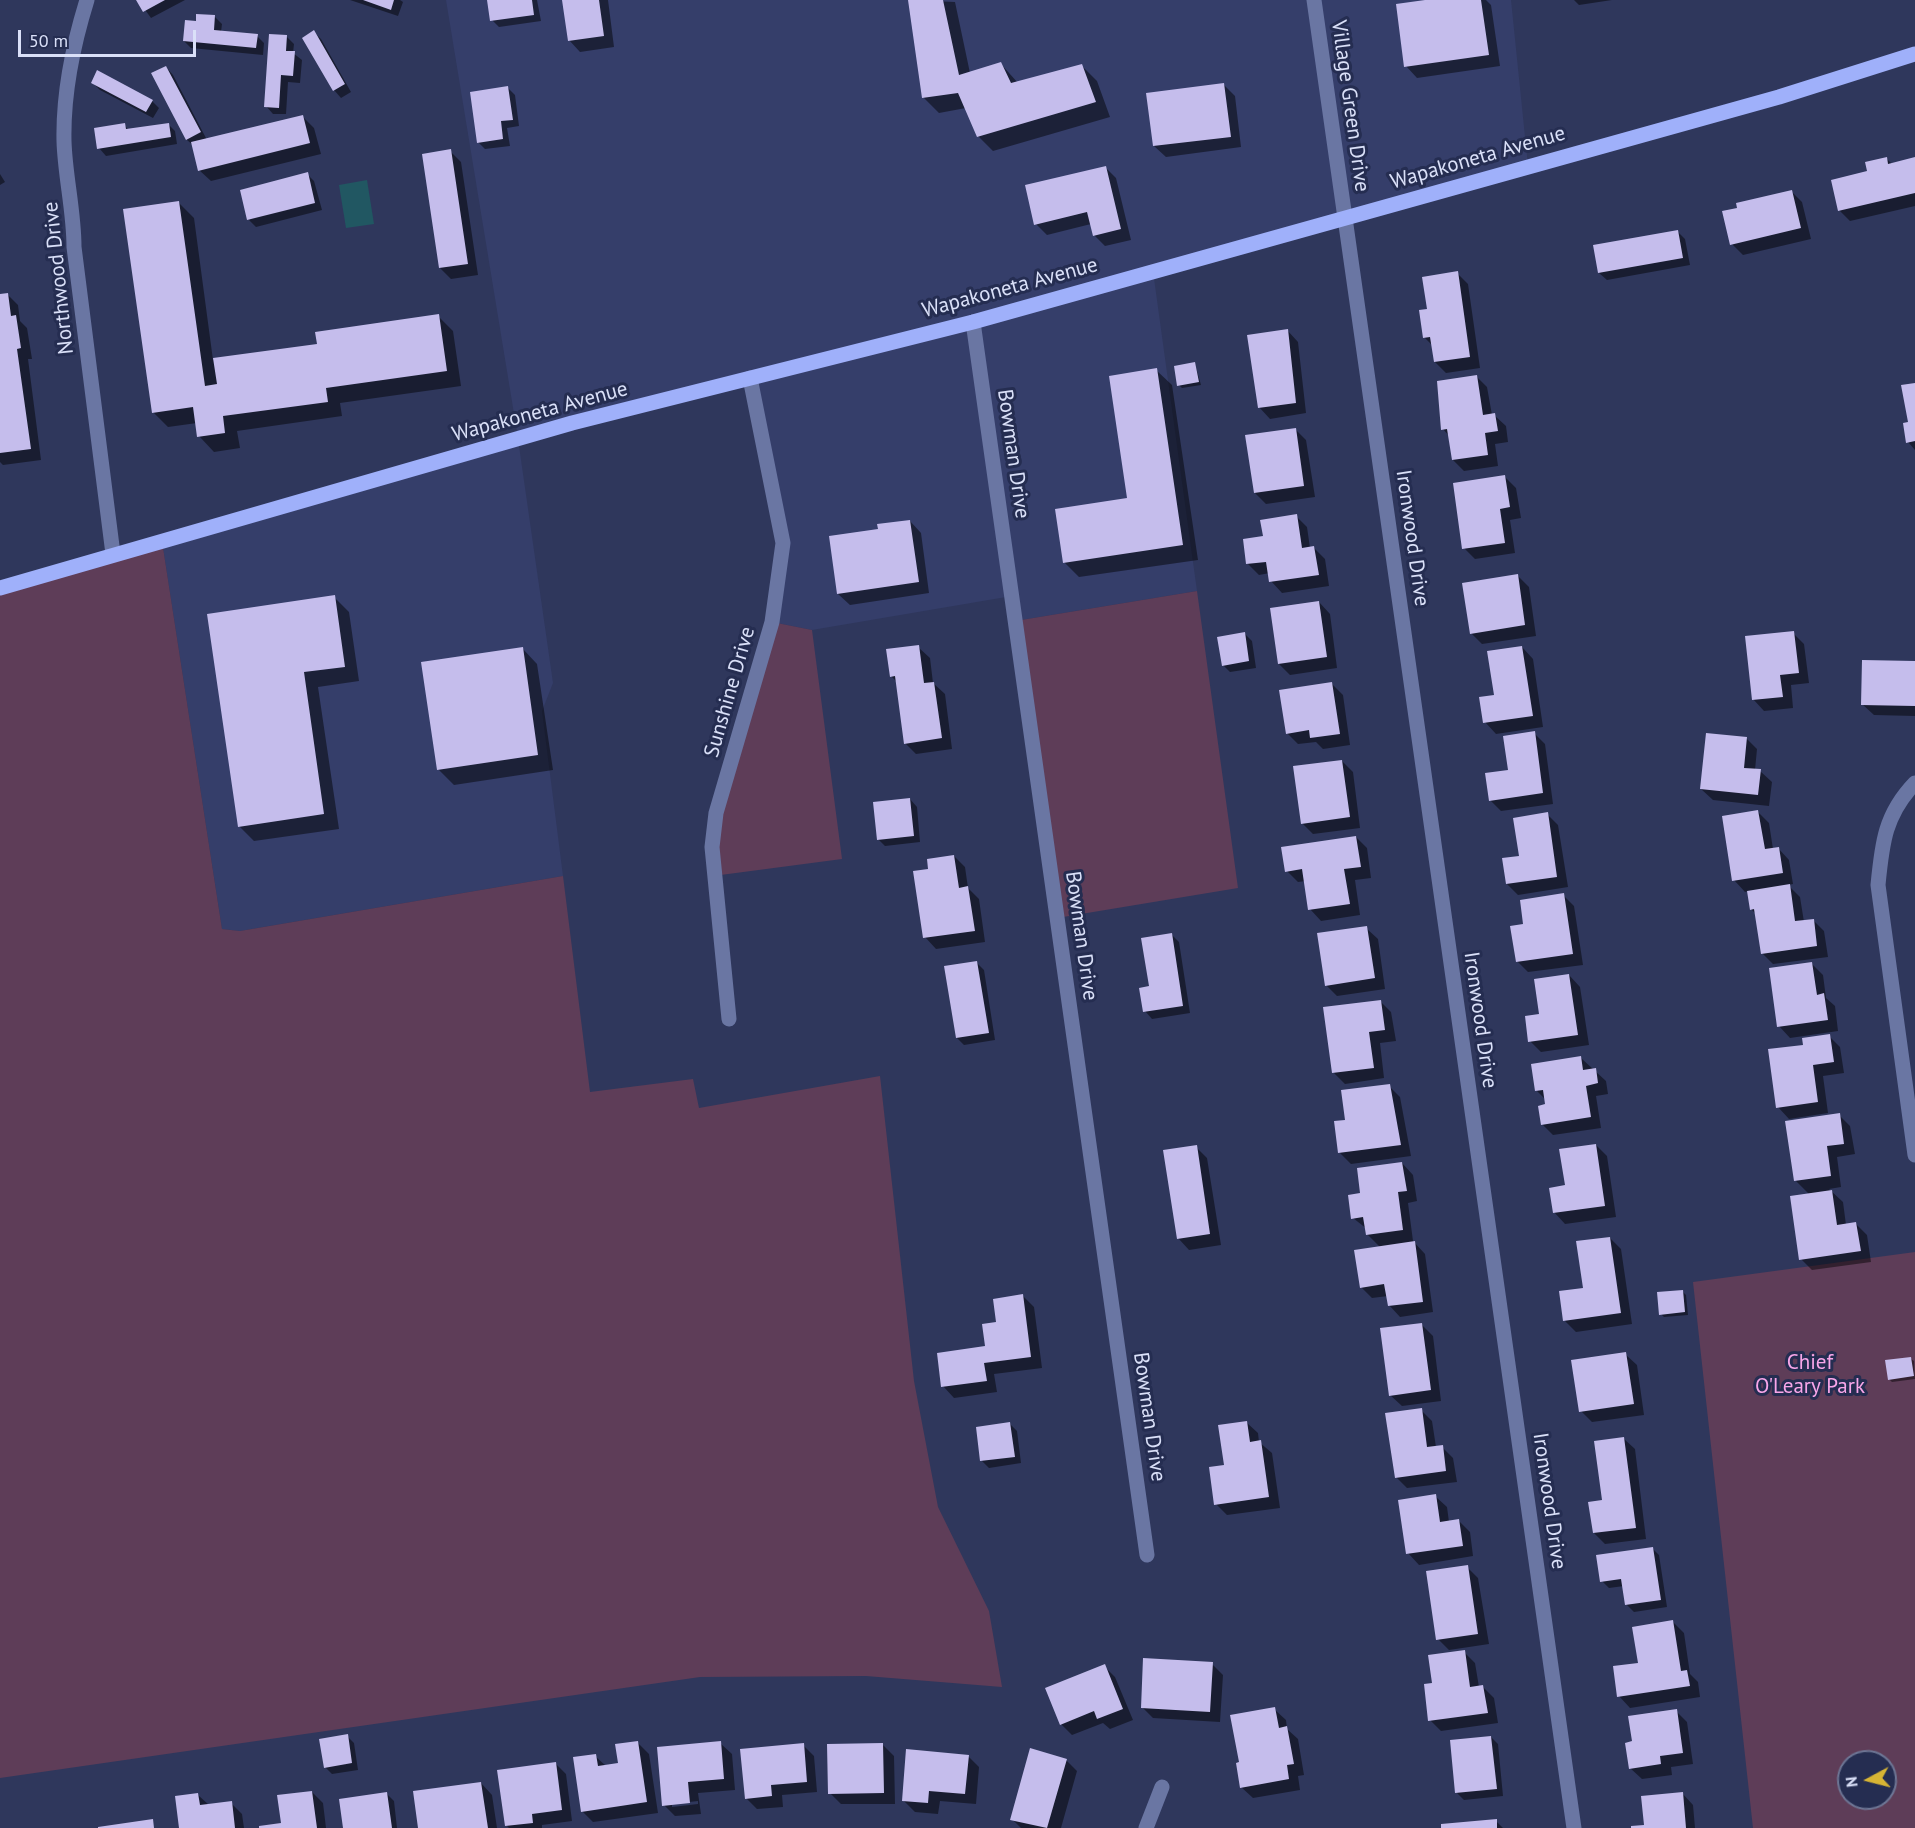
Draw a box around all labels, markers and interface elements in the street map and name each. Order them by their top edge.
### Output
scale bar [21,18,200,56]
street label: Village Green Drive [1325,19,1375,193]
text: 50 m [29,29,68,52]
street label: Wapakoneta Avenue [1388,121,1568,195]
street label: Northwood Drive [38,200,80,356]
street label: Wapakoneta Avenue [919,252,1101,324]
street label: Wapakoneta Avenue [449,376,631,448]
street label: Bowman Drive [991,388,1035,520]
street label: Ironwood Drive [1390,468,1434,608]
street label: Sunshine Drive [699,624,761,760]
street label: Bowman Drive [1059,870,1103,1002]
street label: Ironwood Drive [1458,950,1502,1090]
park label: Chief O'Leary Park [1755,1350,1865,1400]
street label: Bowman Drive [1127,1351,1171,1483]
street label: Ironwood Drive [1527,1431,1571,1571]
north arrow [1837,1750,1897,1810]
text: N [1841,1776,1862,1788]

